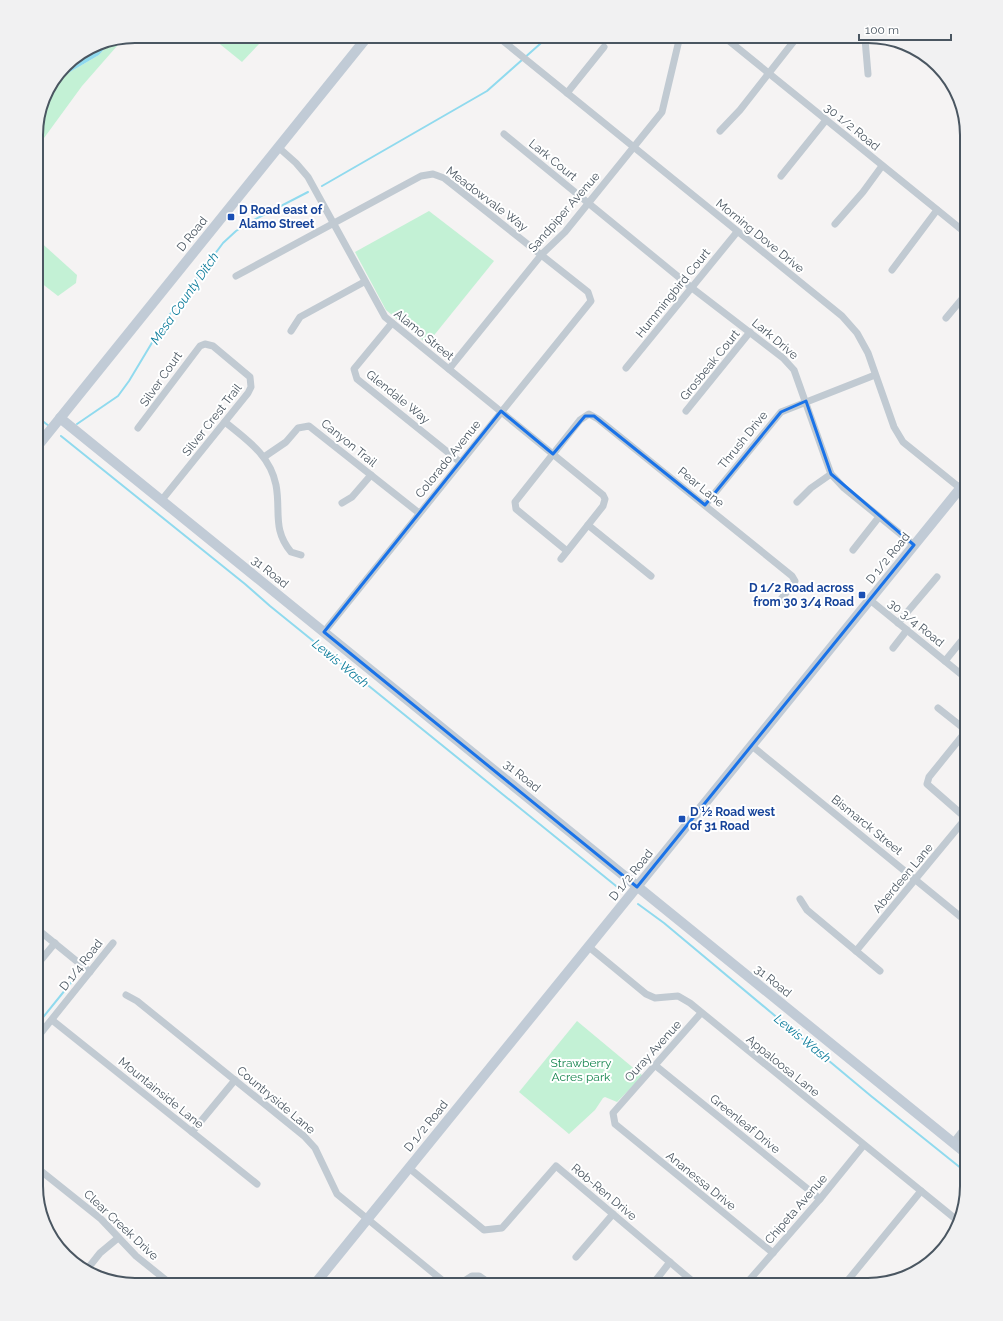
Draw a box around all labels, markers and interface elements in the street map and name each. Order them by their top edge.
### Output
scale bar [859,16,951,42]
text: 100 m [865,23,899,37]
street label: 30 1/2 Road [822,100,882,154]
street label: Lark Court [526,136,580,184]
street label: Meadowvale Way [443,164,531,235]
street label: Sandpiper Avenue [525,169,603,255]
street label: Morning Dove Drive [713,196,807,276]
place label: D Road east of Alamo Street [239,203,323,231]
marker: D Road east of Alamo Street [226,212,236,222]
street label: D Road [174,214,210,254]
street label: Hummingbird Court [633,246,713,340]
water label: Mesa County Ditch [147,249,222,347]
street label: Alamo Street [391,307,457,363]
street label: Lark Drive [749,316,801,362]
street label: Grosbeak Court [677,327,743,403]
street label: Silver Court [137,349,185,409]
street label: Glendale Way [363,367,433,427]
street label: Silver Crest Trail [179,380,245,459]
street label: Thrush Drive [715,408,771,472]
street label: Canyon Trail [318,416,380,470]
street label: Colorado Avenue [412,417,484,501]
street label: Pear Lane [675,464,727,510]
street label: D 1/2 Road [863,530,913,586]
street label: 31 Road [249,553,291,591]
place label: D 1/2 Road across from 30 3/4 Road [749,581,854,609]
marker: D 1/2 Road across from 30 3/4 Road [857,590,867,600]
street label: 30 3/4 Road [885,596,947,650]
water label: Lewis Wash [309,636,372,691]
street label: 31 Road [501,757,543,795]
street label: Bismarck Street [829,792,905,858]
place label: D ½ Road west of 31 Road [690,805,775,833]
marker: D ½ Road west of 31 Road [677,814,687,824]
street label: Aberdeen Lane [870,841,936,915]
street label: D 1/2 Road [606,847,656,903]
street label: D 1/4 Road [57,937,105,993]
street label: 31 Road [752,962,794,1000]
water label: Lewis Wash [771,1011,834,1066]
street label: Ouray Avenue [622,1017,684,1085]
street label: Appaloosa Lane [744,1032,822,1100]
street label: Mountainside Lane [116,1054,206,1132]
park label: Strawberry Acres park [551,1056,612,1084]
street label: Countryside Lane [234,1063,318,1137]
street label: Greenleaf Drive [707,1092,783,1156]
street label: D 1/2 Road [401,1098,451,1154]
street label: Ananessa Drive [663,1149,739,1213]
street label: Rob-Ren Drive [569,1161,639,1223]
street label: Chipeta Avenue [762,1171,830,1247]
street label: Clear Creek Drive [81,1187,161,1263]

